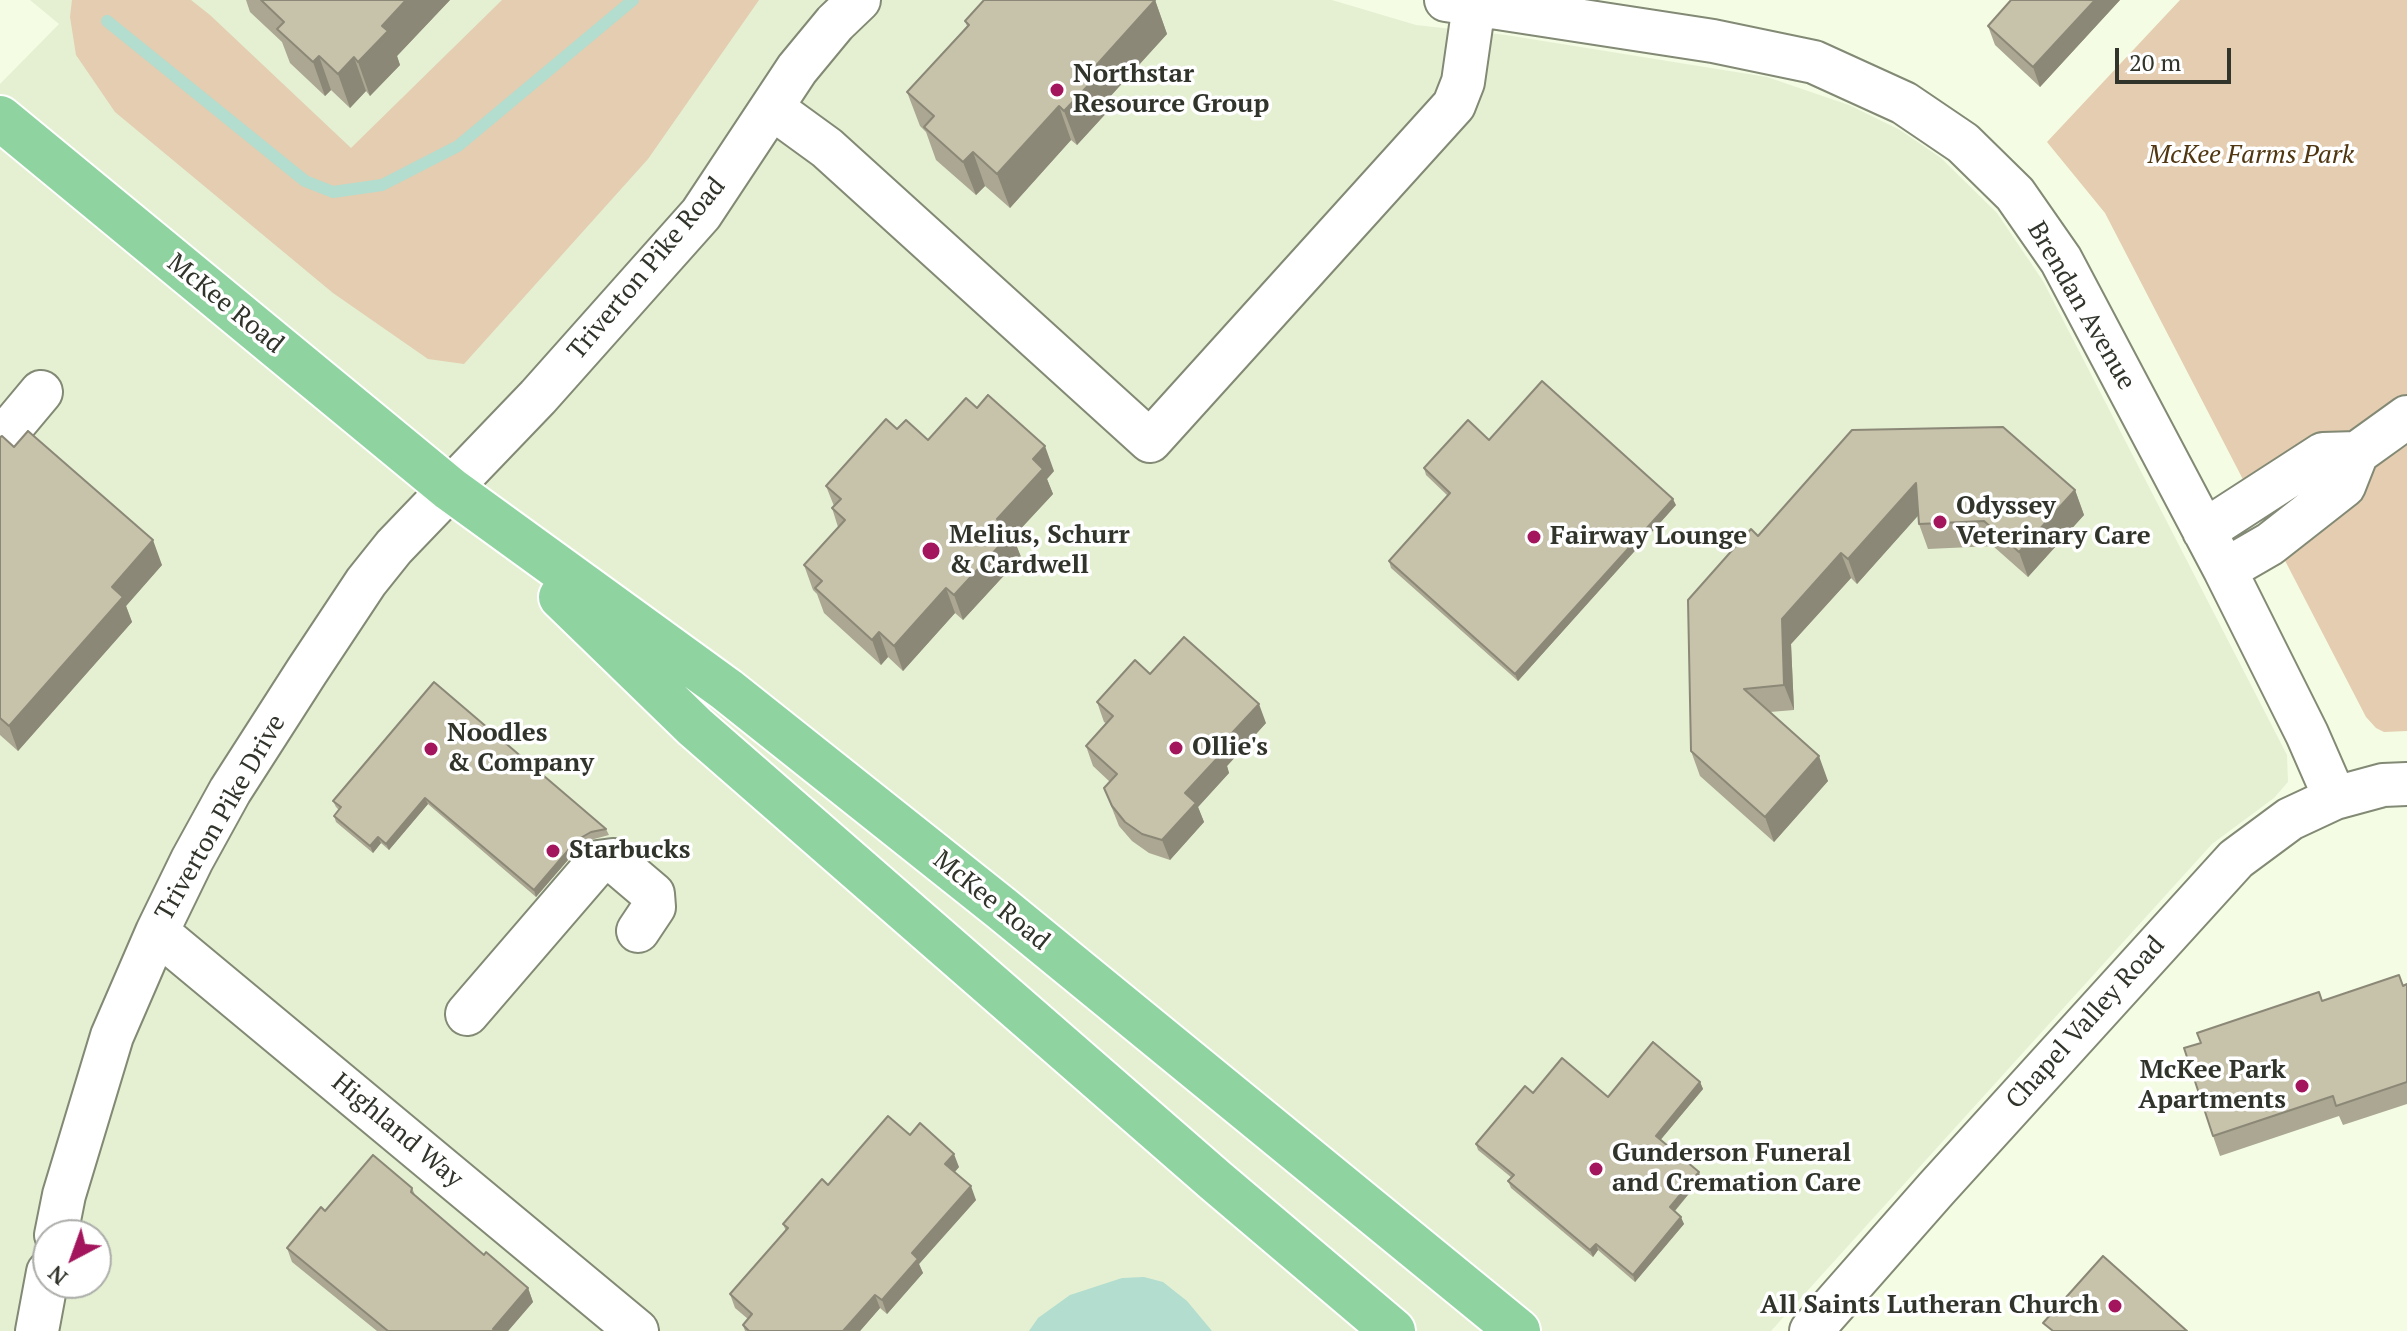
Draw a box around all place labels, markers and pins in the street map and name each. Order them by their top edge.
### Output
place label: Northstar Resource Group [1073,59,1269,120]
marker: Northstar Resource Group [1048,81,1066,99]
place label: Odyssey Veterinary Care [1956,491,2151,552]
marker: Odyssey Veterinary Care [1931,513,1949,531]
place label: Melius, Schurr & Cardwell [949,520,1130,582]
place label: Fairway Lounge [1550,521,1747,553]
marker: Fairway Lounge [1525,528,1543,546]
marker: Melius, Schurr & Cardwell [920,540,942,562]
place label: Noodles & Company [447,718,594,780]
place label: Ollie's [1192,732,1268,764]
marker: Ollie's [1167,739,1185,757]
marker: Noodles & Company [422,740,440,758]
place label: Starbucks [569,835,691,867]
marker: Starbucks [544,842,562,860]
place label: McKee Park Apartments [2138,1055,2286,1116]
marker: McKee Park Apartments [2293,1077,2311,1095]
place label: Gunderson Funeral and Cremation Care [1612,1138,1861,1200]
marker: Gunderson Funeral and Cremation Care [1587,1160,1605,1178]
place label: All Saints Lutheran Church [1760,1290,2099,1322]
marker: All Saints Lutheran Church [2106,1297,2124,1315]

